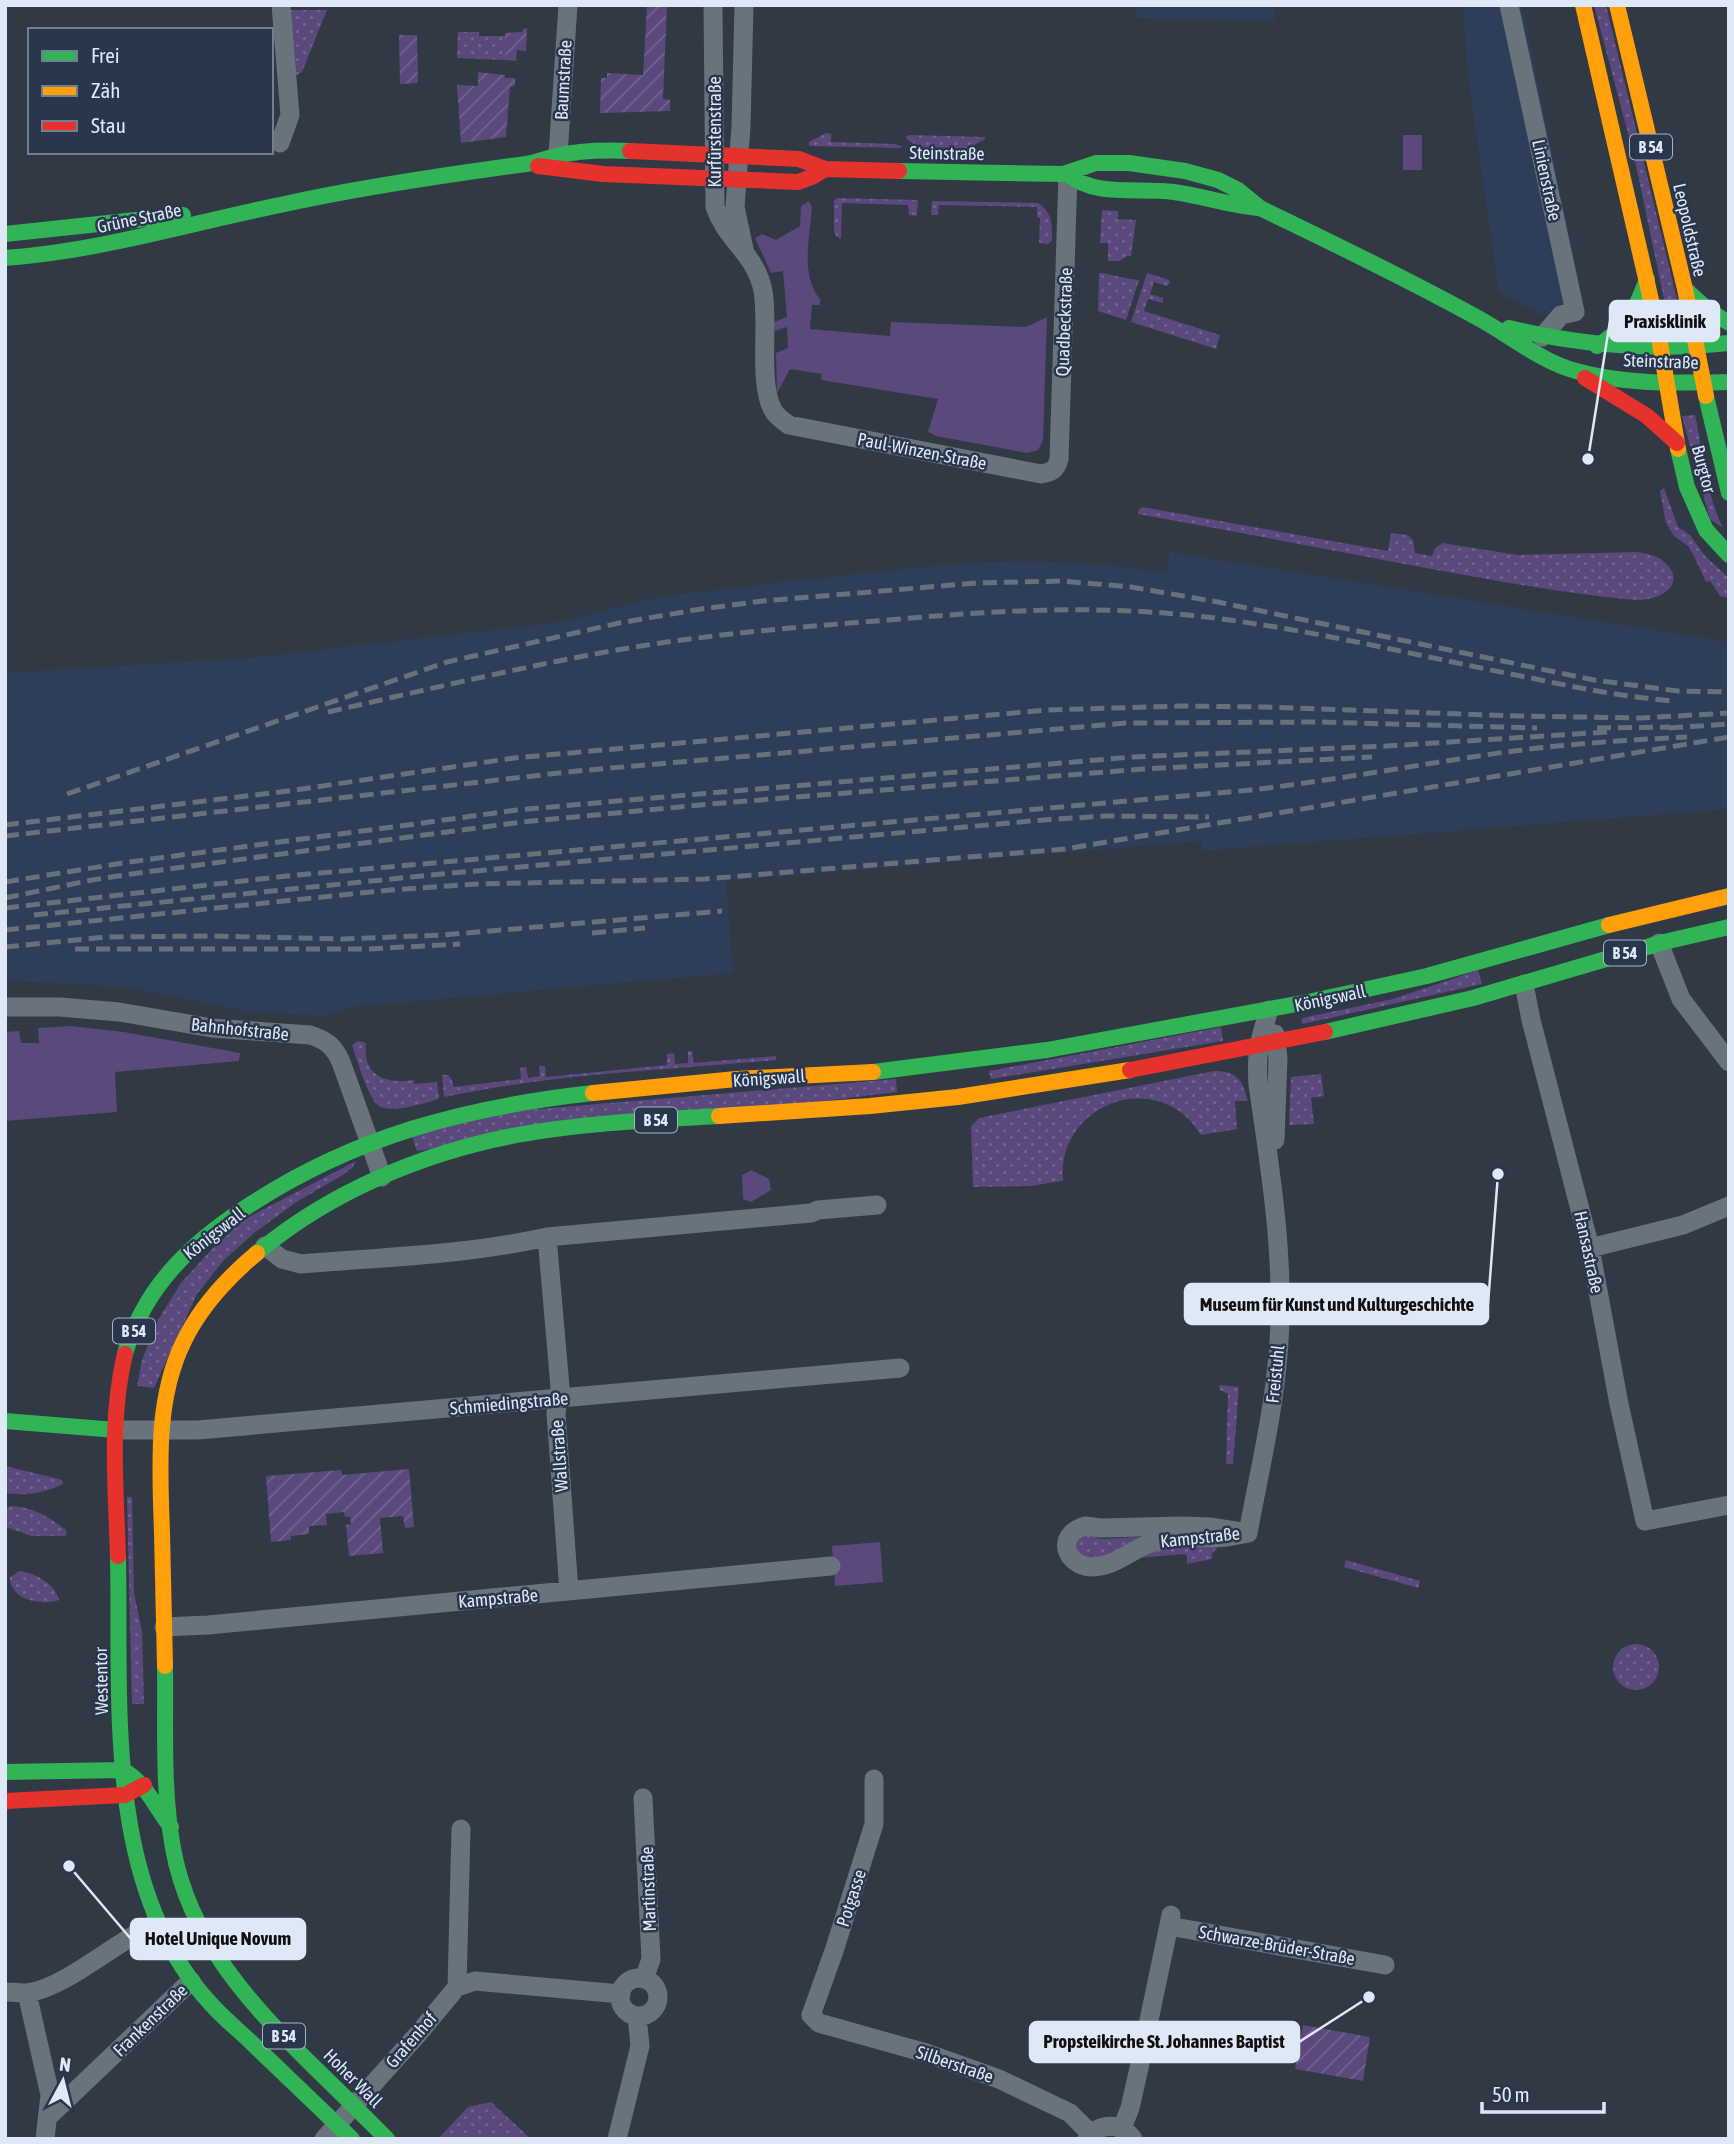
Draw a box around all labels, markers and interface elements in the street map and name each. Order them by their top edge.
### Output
legend [28,28,273,154]
street label: Baumstraße [550,39,576,121]
text: Frei [91,43,120,67]
street label: Kurfürstenstraße [704,76,725,188]
text: Zäh [91,78,120,102]
text: Stau [91,113,126,137]
road number: B 54 [1630,134,1672,160]
street label: Linienstraße [1528,138,1566,222]
street label: Steinstraße [909,142,985,164]
street label: Leopoldstraße [1669,181,1711,279]
street label: Grüne Straße [95,199,183,237]
street label: Quadbeckstraße [1052,267,1076,377]
callout: Praxisklinik [1610,301,1719,341]
text: Praxisklinik [1624,310,1707,332]
street label: Steinstraße [1623,349,1699,373]
street label: Paul-Winzen-Straße [856,428,988,474]
street label: Burgtor [1688,443,1721,496]
road number: B 54 [1604,940,1646,965]
street label: Königswall [1292,980,1368,1016]
street label: Bahnhofstraße [190,1013,290,1045]
street label: Königswall [732,1065,806,1091]
road number: B 54 [635,1108,677,1132]
street label: Königswall [179,1202,249,1264]
street label: Hansastraße [1570,1209,1608,1295]
callout: Museum für Kunst und Kulturgeschichte [1185,1284,1488,1324]
text: Museum für Kunst und Kulturgeschichte [1200,1293,1475,1315]
road number: B 54 [113,1318,155,1344]
street label: Freistuhl [1262,1344,1289,1404]
street label: Schmiedingstraße [449,1387,569,1419]
street label: Wallstraße [546,1419,572,1493]
street label: Kampstraße [1159,1522,1241,1552]
street label: Kampstraße [457,1584,539,1612]
street label: Westentor [90,1646,112,1715]
street label: Martinstraße [636,1846,660,1932]
street label: Potgasse [832,1867,870,1929]
callout: Hotel Unique Novum [131,1919,305,1959]
street label: Schwarze-Brüder-Straße [1197,1921,1357,1969]
text: Hotel Unique Novum [145,1927,291,1949]
street label: Frankenstraße [109,1979,191,2061]
street label: Grafenhof [381,2008,441,2072]
callout: Propsteikirche St. Johannes Baptist [1030,2022,1299,2062]
road number: B 54 [263,2024,305,2048]
text: Propsteikirche St. Johannes Baptist [1043,2030,1285,2052]
street label: Silberstraße [914,2041,996,2087]
street label: Hoher Wall [319,2044,387,2112]
north arrow [28,2046,98,2116]
text: N [58,2053,72,2076]
scale bar [1482,2070,1604,2114]
text: 50 m [1492,2082,1530,2106]

